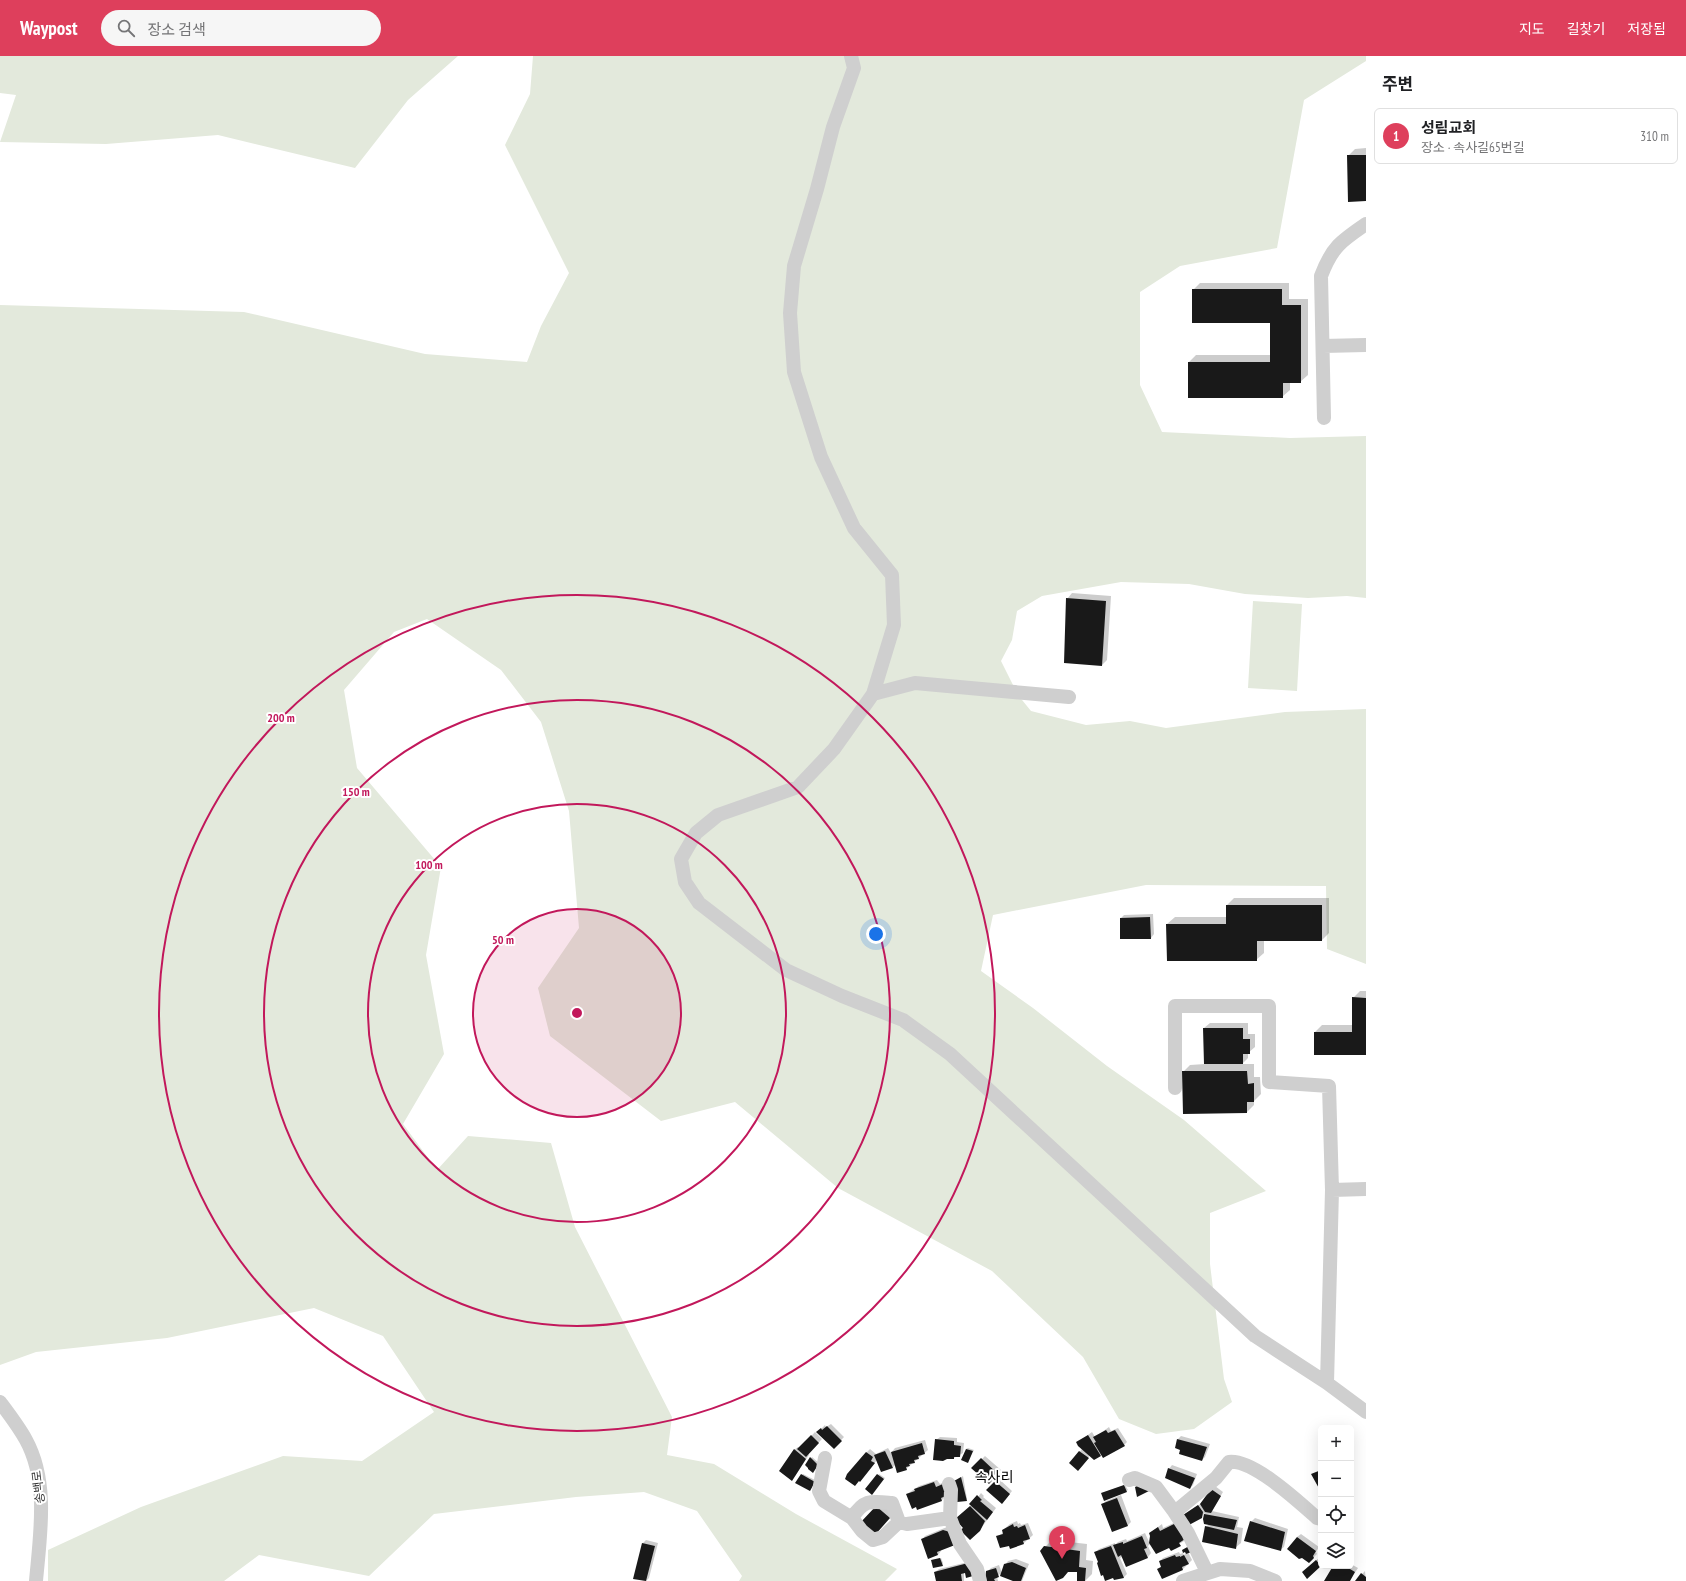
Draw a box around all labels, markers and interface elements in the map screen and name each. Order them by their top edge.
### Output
search box [101,10,381,46]
text: Waypost [20,16,77,40]
icon: search [115,17,137,39]
text: 장소 검색 [147,20,206,39]
text: 지도 [1519,20,1545,38]
text: 길찾기 [1567,20,1605,38]
text: 저장됨 [1627,20,1666,38]
text: 주변 [1382,73,1413,95]
text: 성림교회 [1421,118,1476,137]
text: 1 [1393,128,1399,145]
text: 310 m [1640,128,1669,145]
text: 장소 · 속사길65번길 [1421,139,1525,156]
text: 200 m [267,710,295,725]
text: 150 m [342,784,370,799]
text: 100 m [415,857,443,872]
your location [866,924,886,944]
text: 50 m [492,932,514,947]
centre of rings [570,1006,584,1020]
map controls [1318,1425,1354,1569]
button: + [1318,1425,1354,1461]
button: − [1318,1461,1354,1497]
district label: 속사리 [975,1468,1013,1486]
street label: 송백로 [29,1470,47,1504]
button: locate [1318,1497,1354,1533]
pin: 1 [1049,1526,1075,1559]
button: layers [1318,1533,1354,1569]

